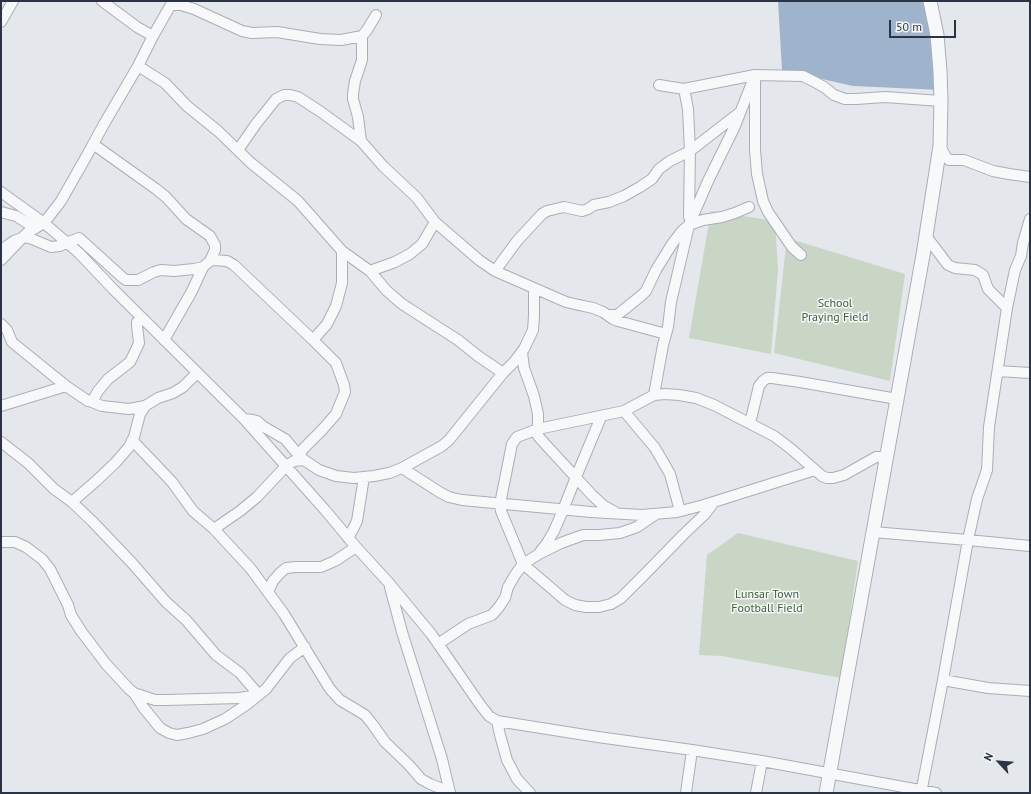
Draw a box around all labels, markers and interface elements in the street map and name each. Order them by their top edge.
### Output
scale bar [891,12,958,38]
text: 50 m [896,19,922,34]
park label: School Praying Field [802,297,868,325]
park label: Lunsar Town Football Field [731,588,803,616]
north arrow [979,742,1019,782]
text: N [980,750,996,763]

